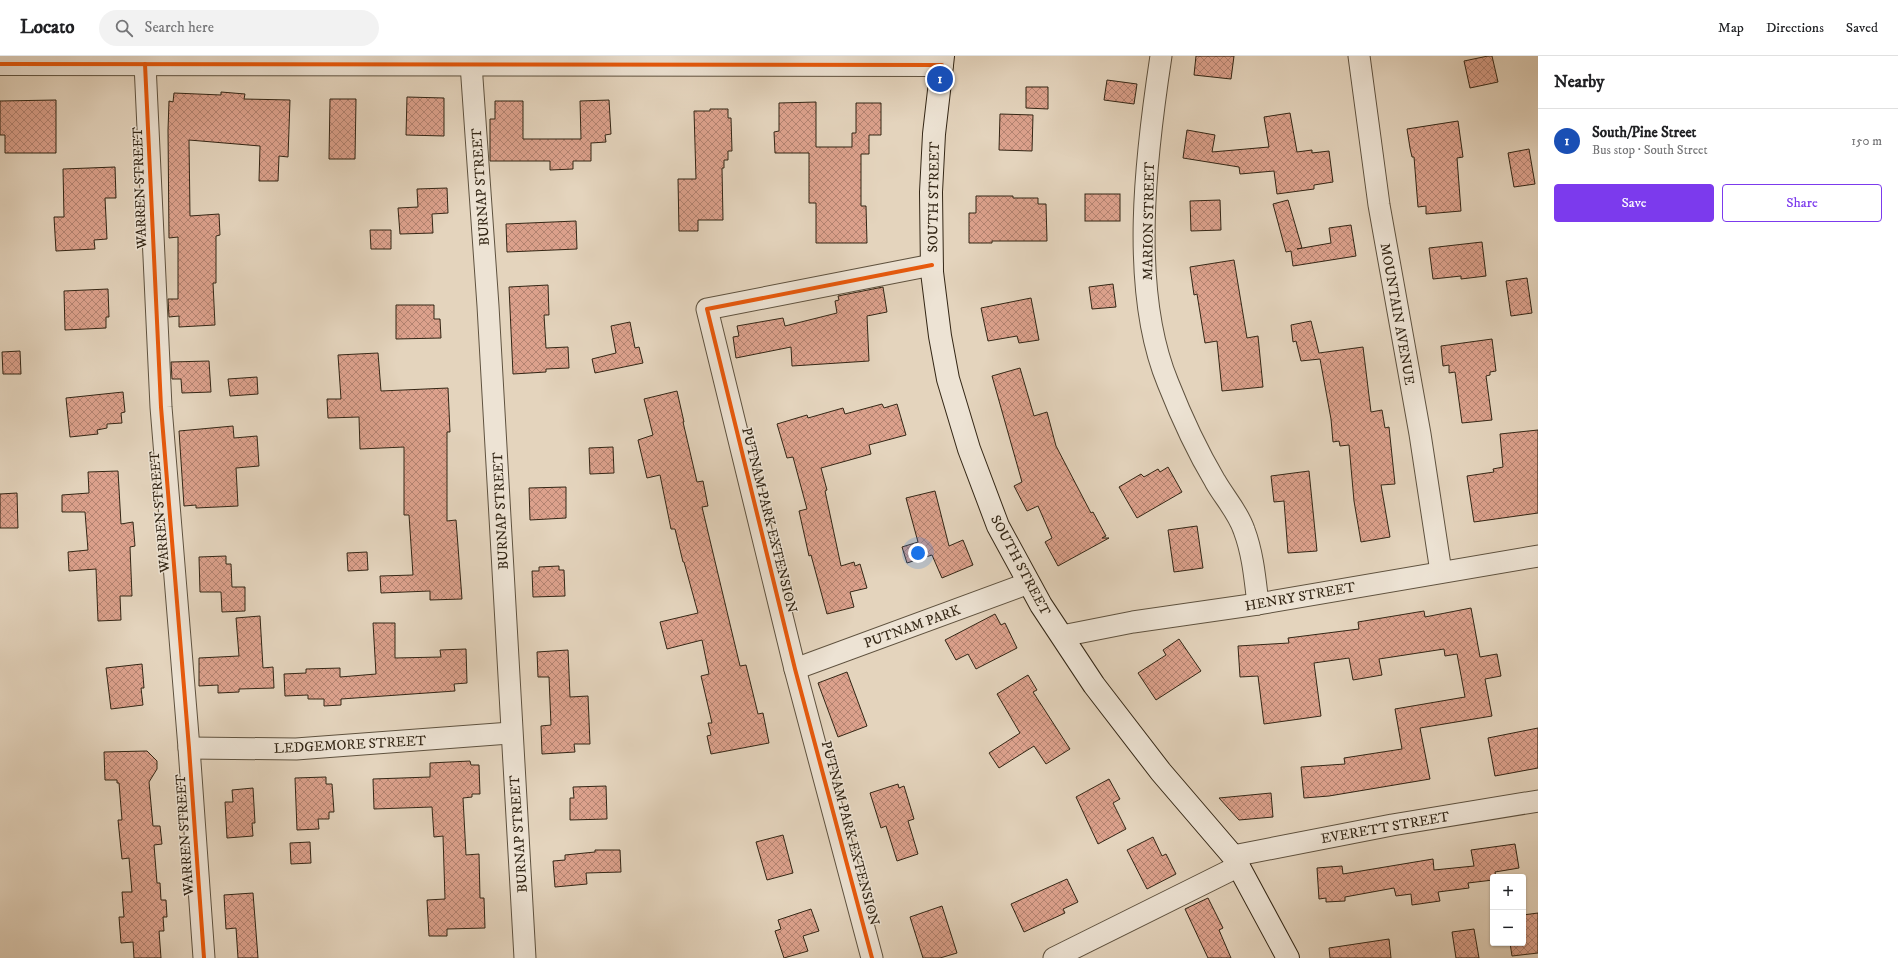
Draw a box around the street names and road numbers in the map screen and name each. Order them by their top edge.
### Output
street label: WARREN STREET [129,126,151,250]
street label: BURNAP STREET [468,127,494,246]
street label: SOUTH STREET [924,141,944,253]
street label: MARION STREET [1139,161,1159,280]
street label: MOUNTAIN AVENUE [1376,242,1418,387]
street label: PUTNAM PARK EXTENSION [737,426,801,615]
street label: WARREN STREET [146,450,174,574]
street label: BURNAP STREET [489,451,513,570]
street label: SOUTH STREET [986,512,1054,619]
street label: HENRY STREET [1244,578,1357,616]
street label: PUTNAM PARK [862,601,963,653]
street label: LEDGEMORE STREET [273,732,427,758]
street label: PUTNAM PARK EXTENSION [817,739,884,928]
street label: WARREN STREET [172,773,198,897]
street label: BURNAP STREET [506,774,532,893]
street label: EVERETT STREET [1320,808,1451,848]

